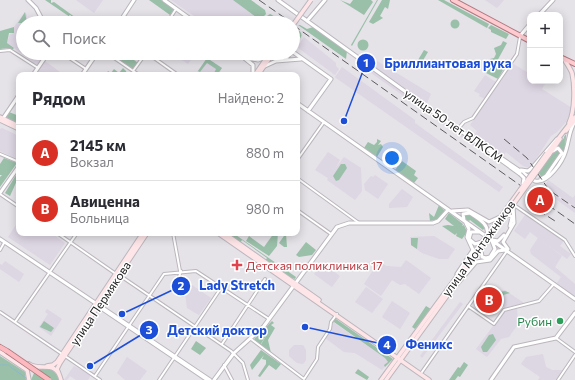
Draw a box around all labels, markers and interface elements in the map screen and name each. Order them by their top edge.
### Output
map controls [527,12,563,84]
button: + [527,12,563,48]
search box [16,16,300,60]
icon: search [30,27,52,49]
text: Поиск [62,29,106,47]
button: − [527,48,563,84]
callout: Бриллиантовая рука [356,51,520,76]
text: 1 [363,55,369,69]
text: Бриллиантовая рука [384,55,512,71]
street label: улица 50 лет ВЛКСМ [402,86,506,164]
text: Рядом [32,88,86,109]
text: Найдено: 2 [218,90,284,106]
text: 2145 км [70,136,126,154]
text: A [40,145,50,161]
text: 880 m [246,145,284,161]
your location [382,148,402,168]
text: Вокзал [70,154,114,170]
pin: A [527,185,553,215]
text: Авиценна [70,192,140,210]
street label: улица Монтажников [438,197,518,299]
text: B [41,201,49,217]
text: 980 m [246,201,284,217]
text: Больница [70,210,129,226]
street label: улица Пермякова [67,258,133,348]
place label: Детская поликлиника 17 [246,258,383,272]
marker: Детская поликлиника 17 [231,259,243,271]
callout: Lady Stretch [171,273,283,298]
text: Lady Stretch [199,277,275,293]
text: 2 [178,278,185,292]
pin: B [476,285,502,315]
place label: Рубин [517,314,552,328]
marker: Рубин [555,316,565,326]
callout: Детский доктор [139,317,275,342]
text: 3 [146,322,153,336]
text: Детский доктор [167,322,267,338]
callout: Феникс [377,332,460,357]
text: Феникс [406,336,452,352]
text: 4 [383,337,391,351]

